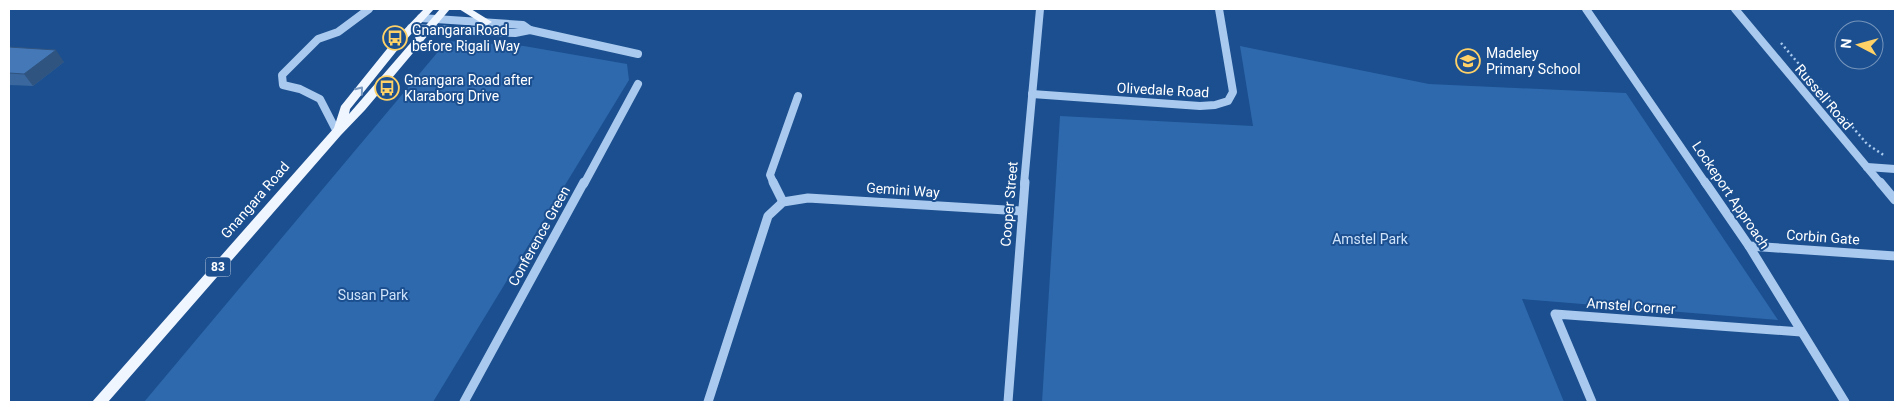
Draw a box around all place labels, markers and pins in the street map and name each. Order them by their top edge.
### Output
place label: Gnangara Road before Rigali Way [412,22,520,54]
bus stop icon: Gnangara Road before Rigali Way [382,25,408,51]
place label: Madeley Primary School [1486,45,1581,77]
school or university icon: Madeley Primary School [1455,48,1481,74]
place label: Gnangara Road after Klaraborg Drive [404,72,533,104]
bus stop icon: Gnangara Road after Klaraborg Drive [374,75,400,101]

